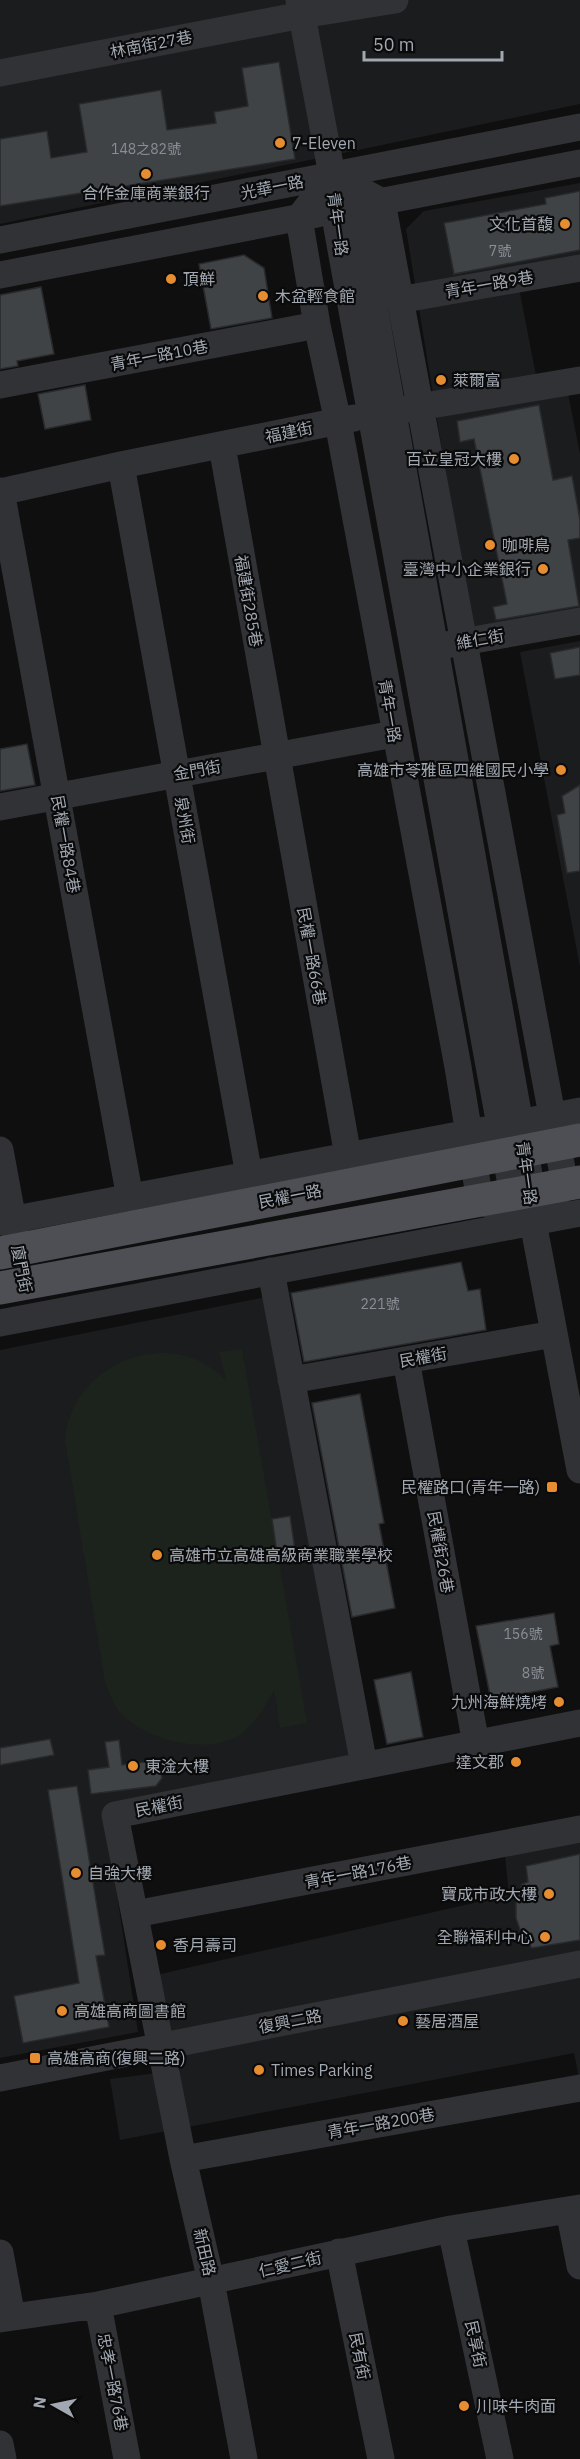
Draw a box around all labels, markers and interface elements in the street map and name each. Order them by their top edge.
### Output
scale bar [364,24,502,62]
street label: 林南街27巷 [108,26,194,62]
text: 50 m [373,33,415,56]
place label: 7-Eleven [292,133,356,153]
marker: 7-Eleven [273,136,287,150]
house number: 148之82號 [111,140,181,158]
marker: 合作金庫商業銀行 [139,167,153,181]
street label: 光華一路 [239,171,305,203]
place label: 合作金庫商業銀行 [82,183,210,203]
street label: 青年一路 [324,191,352,257]
place label: 文化首馥 [489,214,553,234]
marker: 文化首馥 [558,217,572,231]
house number: 7號 [489,242,511,260]
street label: 青年一路9巷 [443,266,535,302]
place label: 頂鮮 [183,269,215,289]
marker: 頂鮮 [164,272,178,286]
place label: 木盆輕食館 [275,286,355,306]
marker: 木盆輕食館 [256,289,270,303]
street label: 青年一路10巷 [108,336,210,374]
place label: 萊爾富 [453,370,501,390]
marker: 萊爾富 [434,373,448,387]
street label: 福建街 [263,417,315,447]
place label: 百立皇冠大樓 [406,449,502,469]
marker: 百立皇冠大樓 [507,452,521,466]
place label: 咖啡鳥 [502,535,550,555]
marker: 咖啡鳥 [483,538,497,552]
street label: 福建街285巷 [231,554,267,648]
place label: 臺灣中小企業銀行 [403,559,531,579]
marker: 臺灣中小企業銀行 [536,562,550,576]
street label: 維仁街 [455,625,505,653]
street label: 青年一路 [375,678,405,744]
street label: 金門街 [172,756,222,784]
place label: 高雄市苓雅區四維國民小學 [357,760,549,780]
marker: 高雄市苓雅區四維國民小學 [554,763,568,777]
street label: 民權一路84巷 [48,793,84,895]
street label: 泉州街 [171,795,199,845]
street label: 民權一路66巷 [294,905,330,1007]
street label: 青年一路 [513,1140,541,1206]
street label: 民權一路 [257,1180,323,1212]
street label: 廈門街 [8,1244,36,1294]
house number: 221號 [360,1295,400,1313]
street label: 民權街 [398,1343,448,1371]
place label: 民權路口(青年一路) [401,1477,540,1497]
marker: 民權路口(青年一路) [545,1480,559,1494]
street label: 民權街26巷 [424,1509,458,1595]
place label: 高雄市立高雄高級商業職業學校 [169,1545,393,1565]
marker: 高雄市立高雄高級商業職業學校 [150,1548,164,1562]
house number: 156號 [503,1625,543,1643]
house number: 8號 [522,1664,544,1682]
place label: 九州海鮮燒烤 [451,1692,547,1712]
marker: 九州海鮮燒烤 [552,1695,566,1709]
place label: 達文郡 [456,1752,504,1772]
marker: 達文郡 [509,1755,523,1769]
place label: 東淦大樓 [145,1756,209,1776]
marker: 東淦大樓 [126,1759,140,1773]
street label: 民權街 [134,1792,184,1820]
street label: 青年一路176巷 [303,1852,413,1892]
place label: 自強大樓 [88,1863,152,1883]
marker: 自強大樓 [69,1866,83,1880]
place label: 寶成市政大樓 [441,1884,537,1904]
marker: 寶成市政大樓 [542,1887,556,1901]
place label: 全聯福利中心 [437,1927,533,1947]
marker: 全聯福利中心 [538,1930,552,1944]
place label: 香月壽司 [173,1935,237,1955]
marker: 香月壽司 [154,1938,168,1952]
place label: 高雄高商圖書館 [74,2001,186,2021]
marker: 高雄高商圖書館 [55,2004,69,2018]
street label: 復興二路 [257,2005,323,2037]
place label: 藝居酒屋 [415,2011,479,2031]
marker: 藝居酒屋 [396,2014,410,2028]
place label: 高雄高商(復興二路) [47,2048,186,2068]
marker: 高雄高商(復興二路) [28,2051,42,2065]
place label: Times Parking [271,2060,373,2080]
marker: Times Parking [252,2063,266,2077]
street label: 青年一路200巷 [326,2104,436,2142]
street label: 新田路 [190,2226,220,2278]
street label: 仁愛二街 [257,2247,323,2281]
street label: 民享街 [461,2318,491,2370]
street label: 忠孝一路76巷 [94,2331,132,2433]
street label: 民有街 [346,2331,374,2381]
north arrow [24,2375,84,2435]
text: N [28,2395,50,2410]
place label: 川味牛肉面 [476,2396,556,2416]
marker: 川味牛肉面 [457,2399,471,2413]

